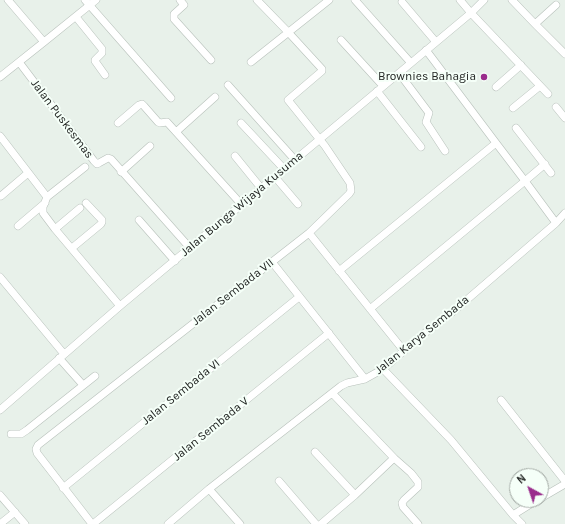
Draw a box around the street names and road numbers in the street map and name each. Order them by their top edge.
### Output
street label: Jalan Puskesmas [28,77,96,161]
street label: Jalan Bunga Wijaya Kusuma [178,149,306,259]
street label: Jalan Sembada VII [189,256,277,328]
street label: Jalan Karya Sembada [372,293,472,377]
street label: Jalan Sembada VI [139,356,223,428]
street label: Jalan Sembada V [170,394,252,464]

